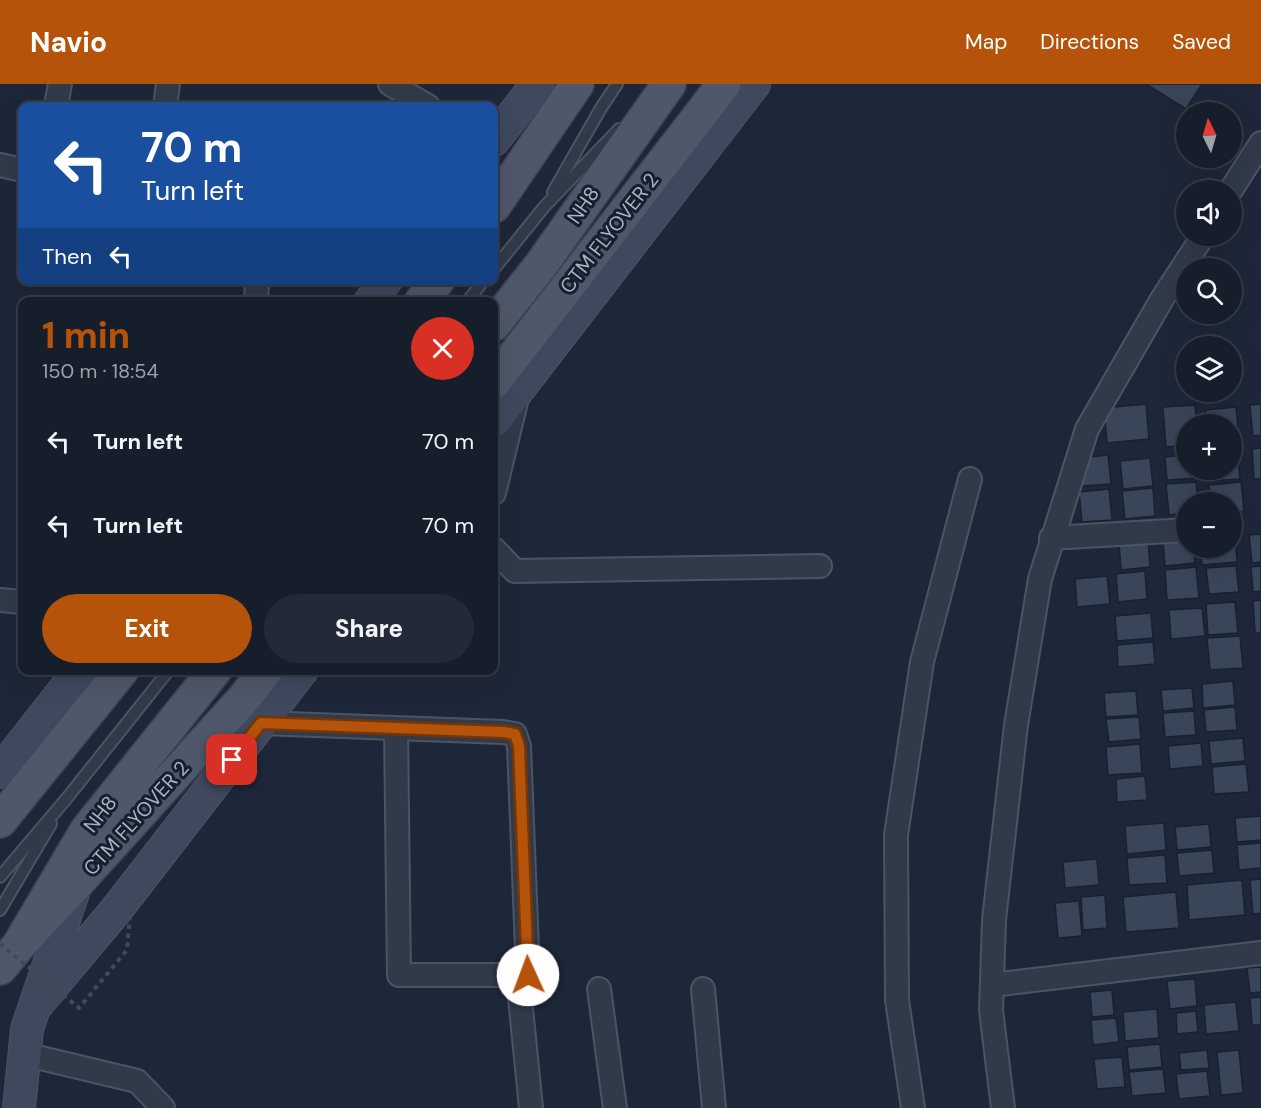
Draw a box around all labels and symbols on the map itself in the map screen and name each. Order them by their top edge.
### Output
north arrow [1176,102,1242,168]
street label: CTM FLYOVER 2 [554,168,664,298]
street label: NH8 [561,181,605,229]
pin [206,734,257,785]
street label: CTM FLYOVER 2 [78,755,194,881]
street label: NH8 [78,790,122,838]
position arrow [496,943,560,1007]

